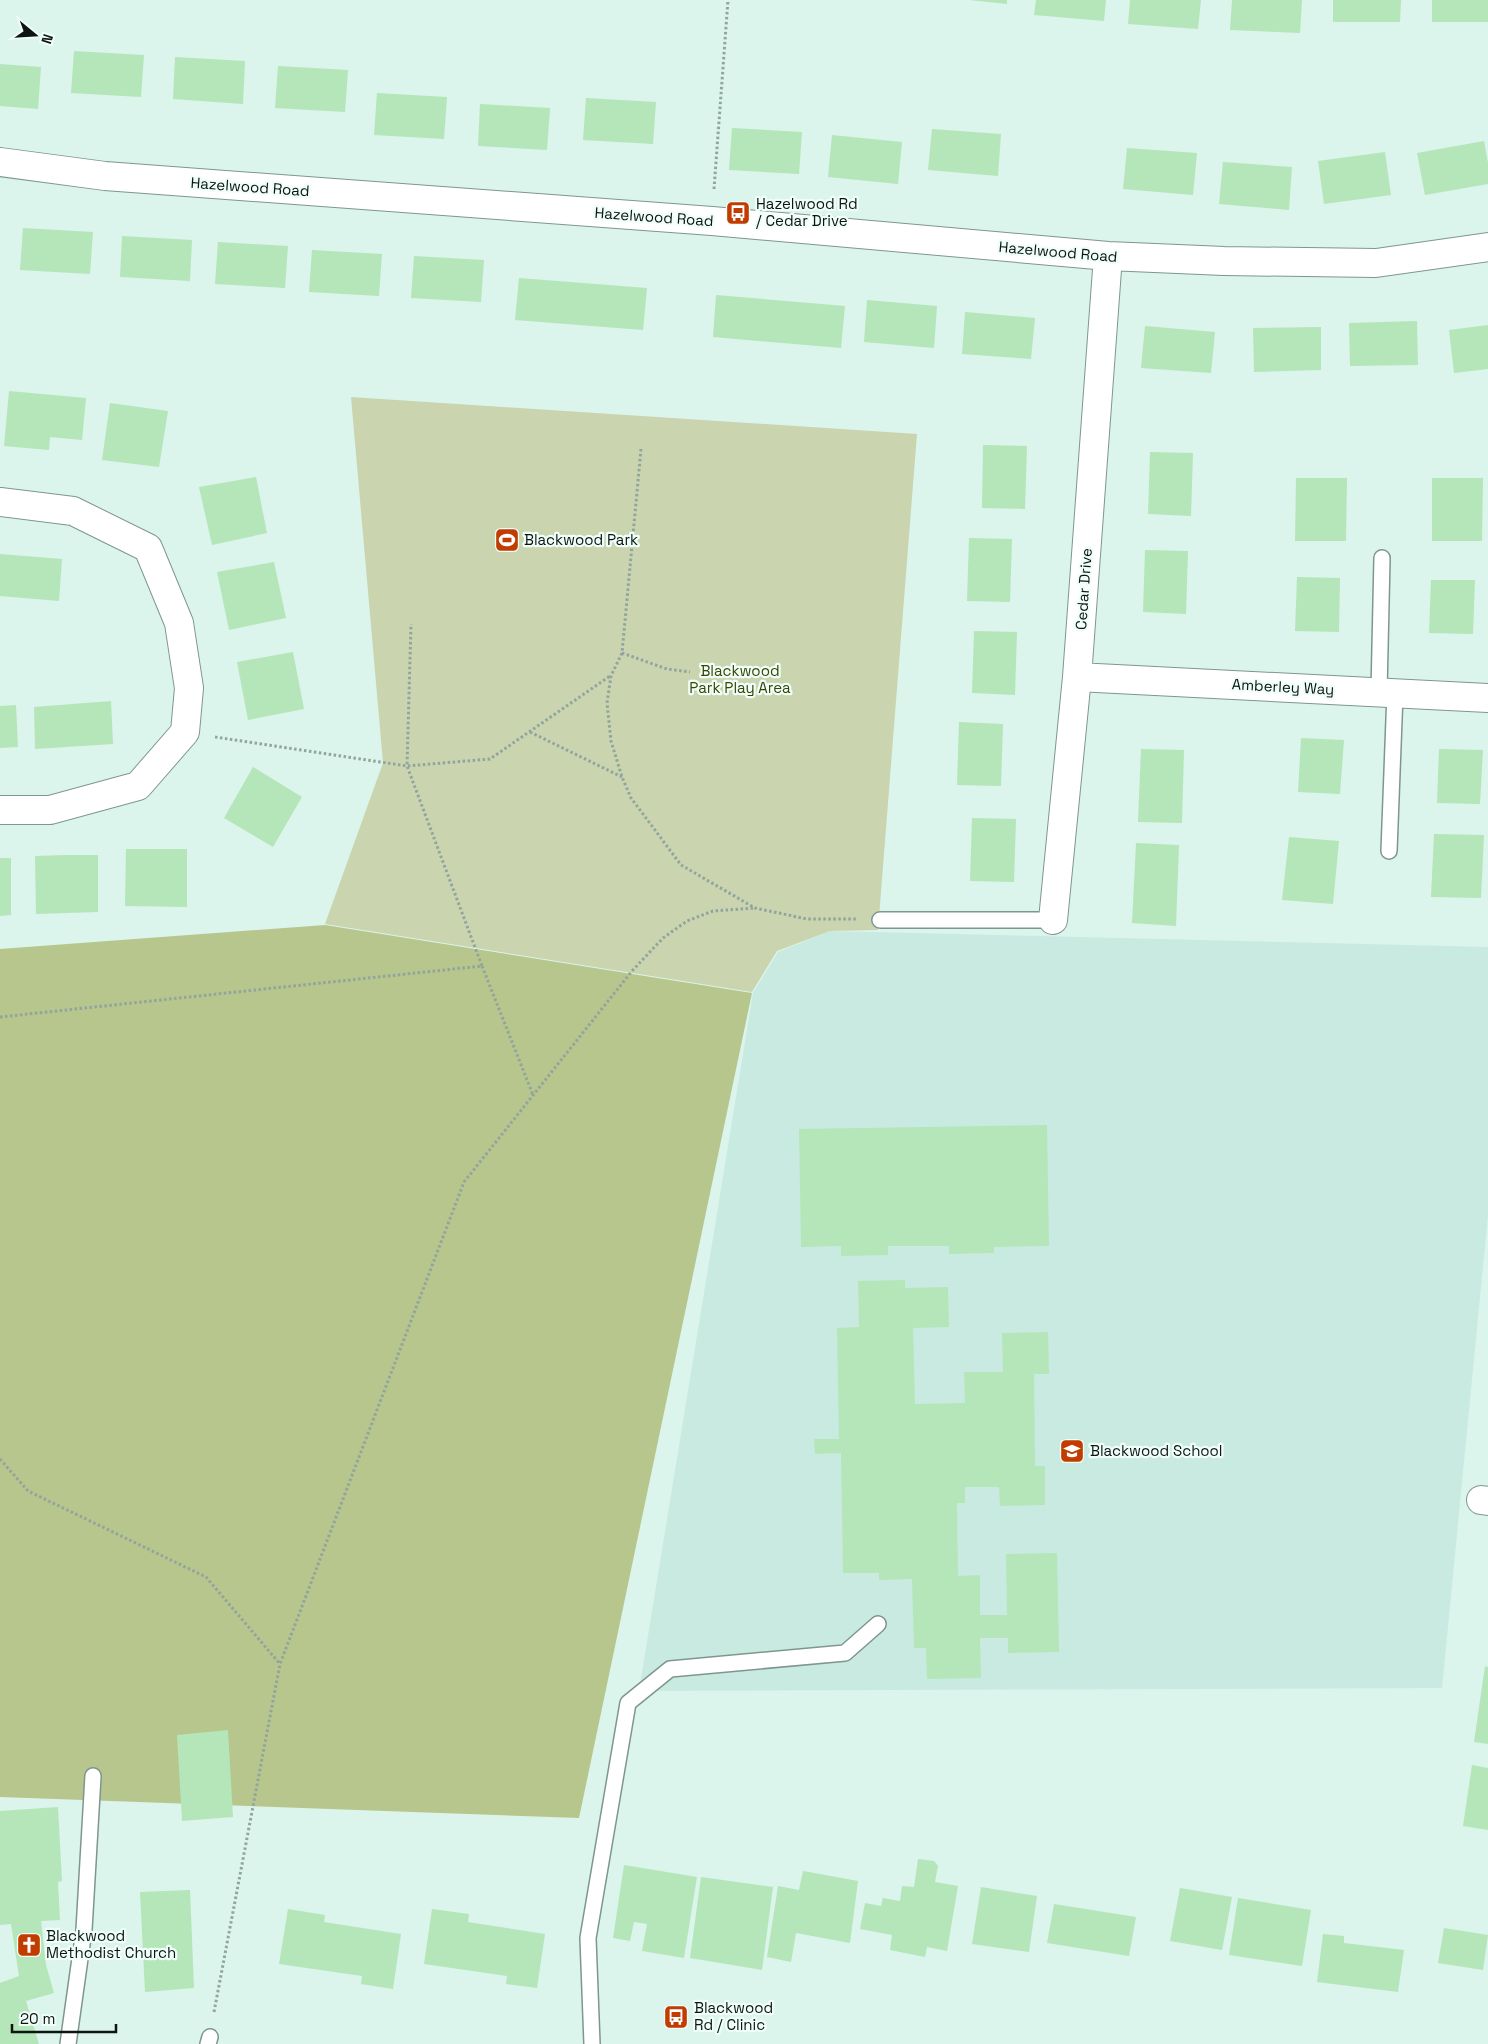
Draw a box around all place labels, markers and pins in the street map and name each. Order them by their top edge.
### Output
place label: Hazelwood Rd / Cedar Drive [756,194,858,230]
bus stop icon: Hazelwood Rd / Cedar Drive [725,200,751,226]
sports icon: Blackwood Park [494,527,520,553]
place label: Blackwood Park [524,530,638,549]
school or university icon: Blackwood School [1059,1438,1085,1464]
place label: Blackwood School [1090,1441,1223,1460]
place label: Blackwood Methodist Church [46,1926,176,1962]
church icon: Blackwood Methodist Church [16,1932,42,1958]
place label: Blackwood Rd / Clinic [694,1998,773,2034]
bus stop icon: Blackwood Rd / Clinic [663,2004,689,2030]

